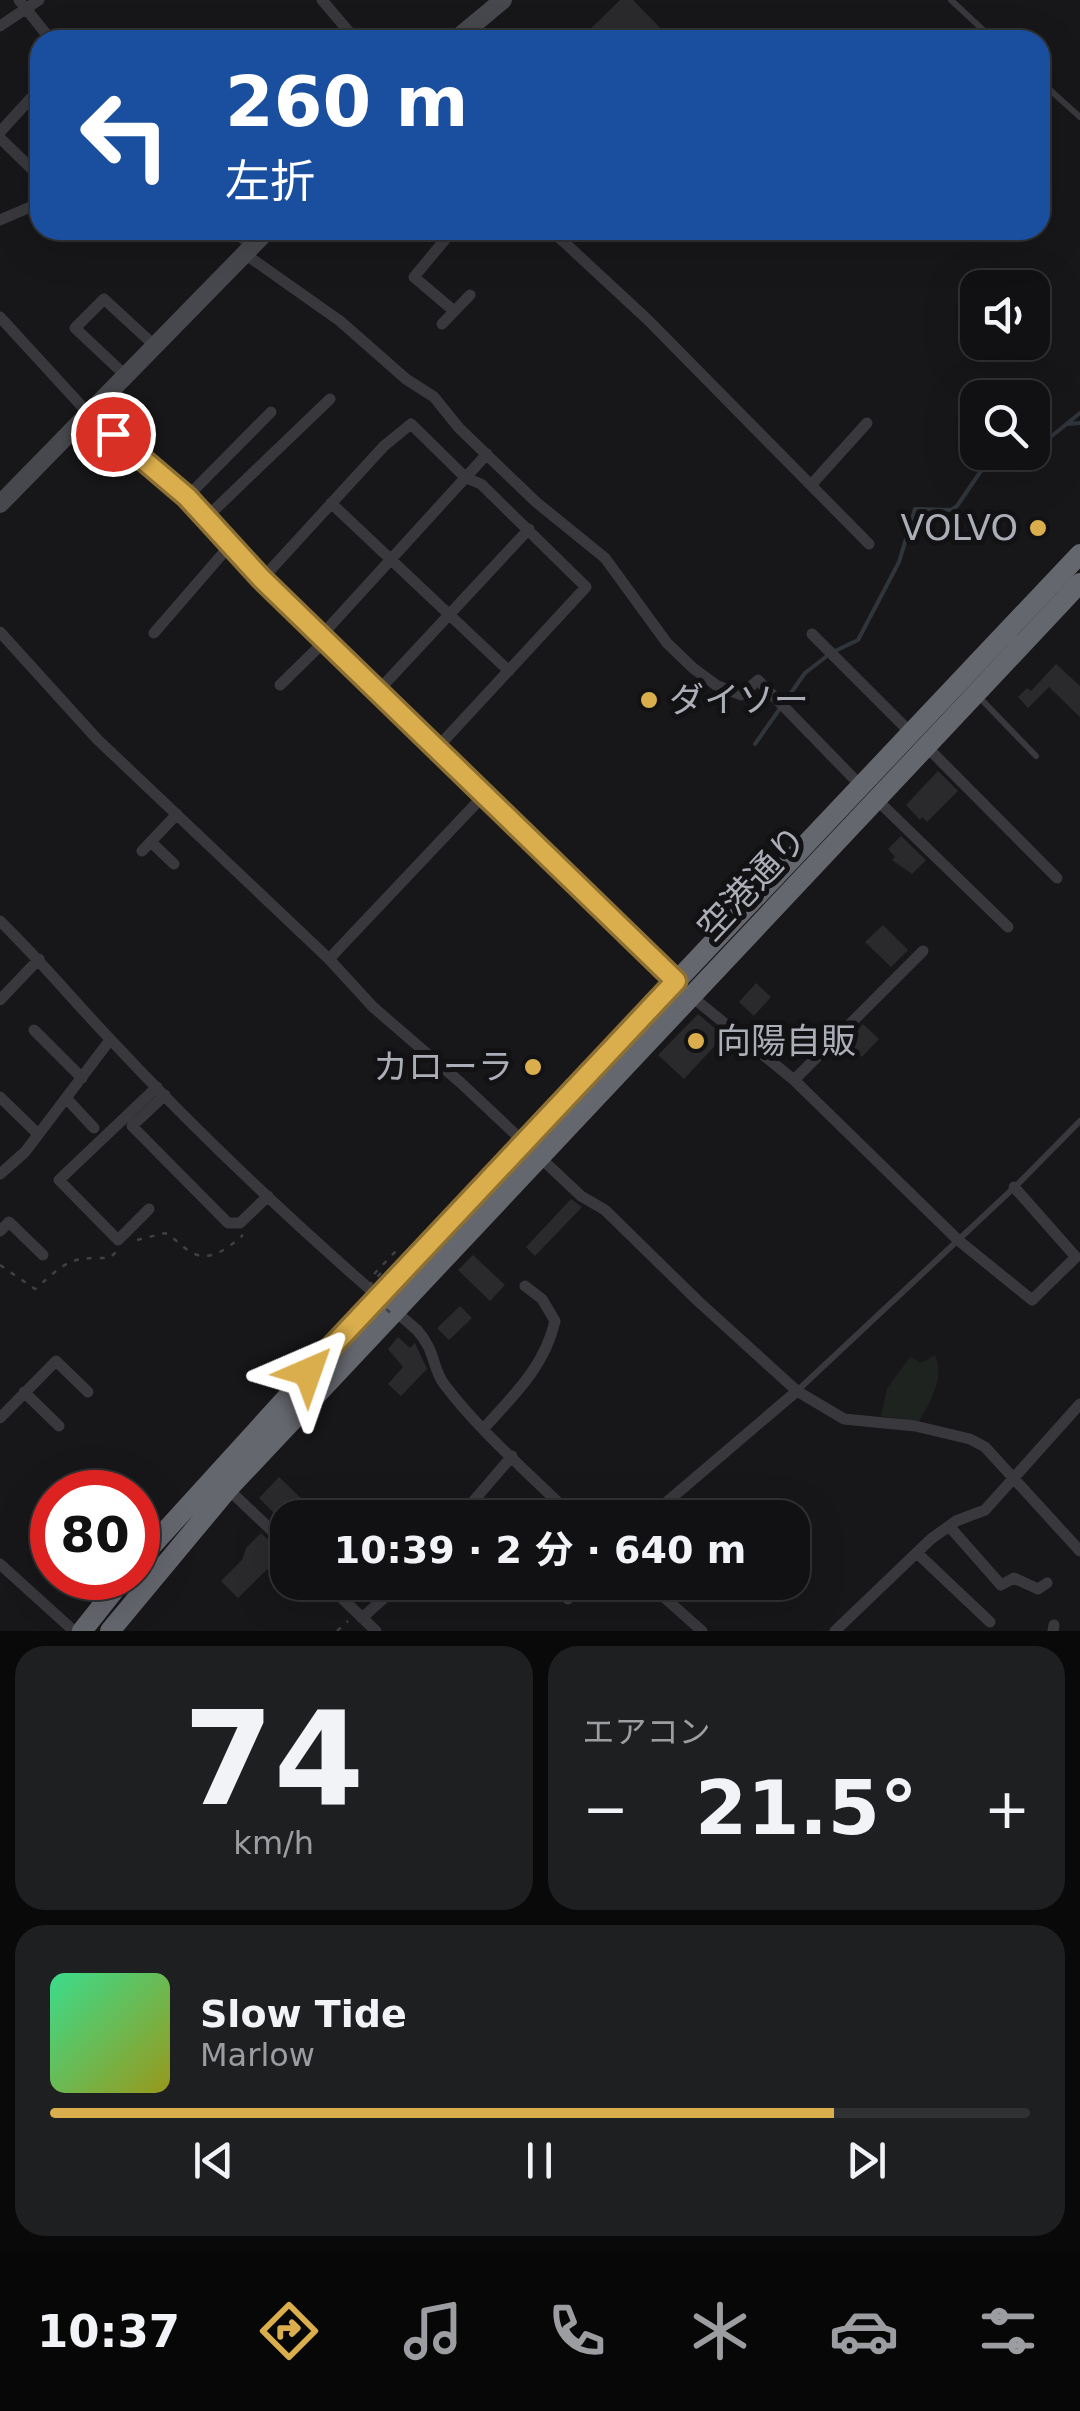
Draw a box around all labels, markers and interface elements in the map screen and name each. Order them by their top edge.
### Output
text: 260 m [225,61,468,143]
icon: left [60,70,190,200]
text: 左折 [225,155,315,208]
map controls [960,270,1050,470]
button: sound [960,270,1050,360]
button: search [960,380,1050,470]
pin [71,392,156,477]
icon: arrive [86,407,141,462]
place label: VOLVO [901,508,1018,548]
marker: VOLVO [1027,517,1049,539]
place label: ダイソー [669,680,809,720]
marker: ダイソー [638,689,660,711]
street label: 空港通り [690,818,814,948]
place label: 向陽自販 [716,1021,856,1061]
marker: 向陽自販 [685,1030,707,1052]
place label: カローラ [373,1047,513,1087]
marker: カローラ [522,1056,544,1078]
position arrow [256,1320,360,1424]
speed limit sign: 80 [30,1470,160,1600]
text: 10:39 · 2 分 · 640 m [334,1528,746,1572]
text: 74 [183,1683,364,1835]
text: エアコン [583,1713,711,1751]
text: 21.5° [695,1764,918,1852]
text: − [583,1777,629,1841]
text: + [984,1777,1030,1841]
text: km/h [233,1824,314,1862]
text: Slow Tide [200,1992,407,2036]
text: Marlow [200,2036,315,2074]
icon: previous [186,2133,241,2188]
icon: pause [512,2133,567,2188]
icon: next [839,2133,894,2188]
icon: directions [254,2296,324,2366]
icon: music [398,2296,468,2366]
icon: phone [542,2296,612,2366]
icon: climate [685,2296,755,2366]
icon: car [829,2296,899,2366]
icon: filters [973,2296,1043,2366]
text: 10:37 [37,2305,180,2358]

